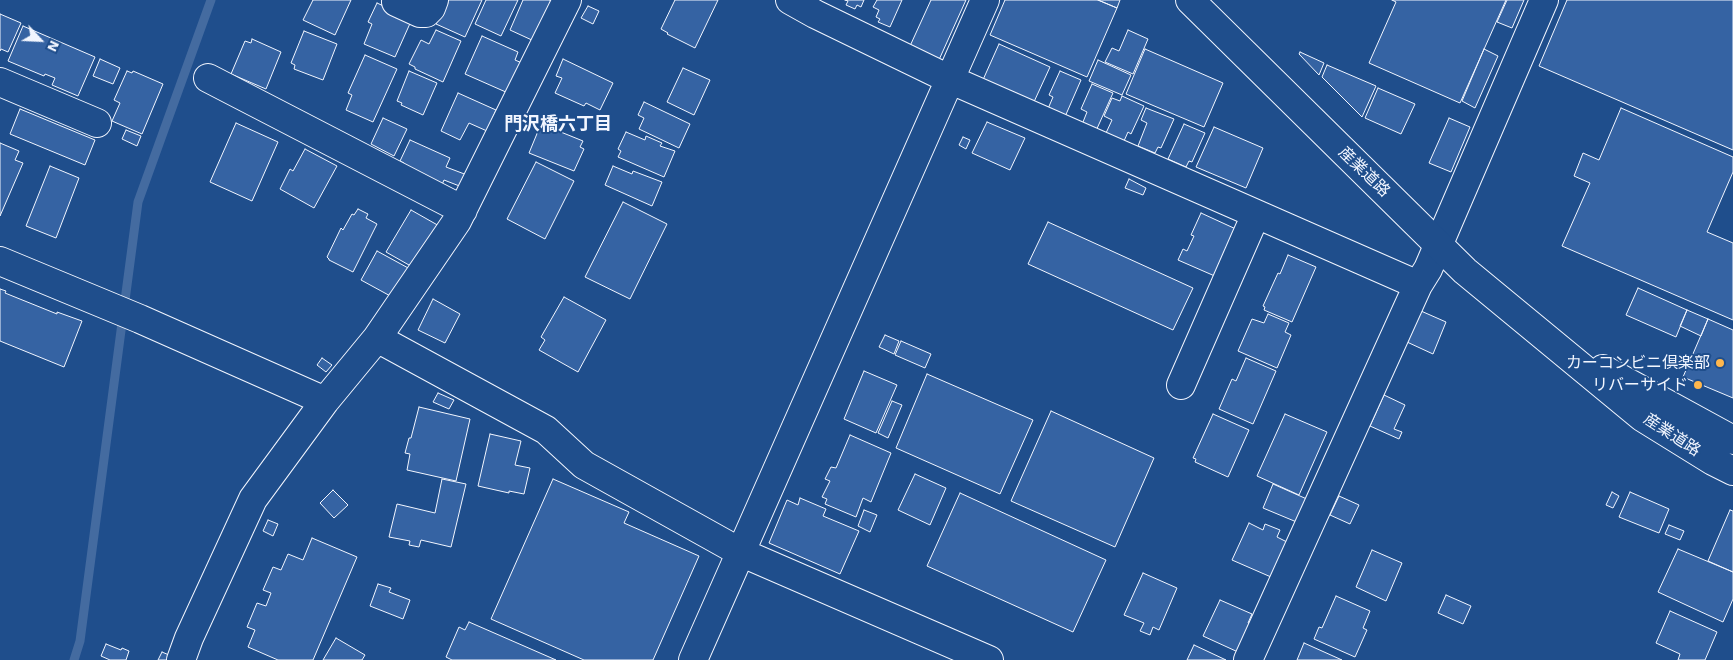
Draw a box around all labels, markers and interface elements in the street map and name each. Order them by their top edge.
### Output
north arrow [15,15,65,65]
text: N [44,38,63,54]
district label: 門沢橋六丁目 [504,114,612,136]
street label: 産業道路 [1334,143,1394,201]
place label: カーコンビニ倶楽部 [1566,353,1710,373]
marker: カーコンビニ倶楽部 [1714,357,1726,369]
place label: リバーサイド [1592,375,1688,395]
marker: リバーサイド [1692,379,1704,391]
street label: 産業道路 [1640,410,1704,460]

